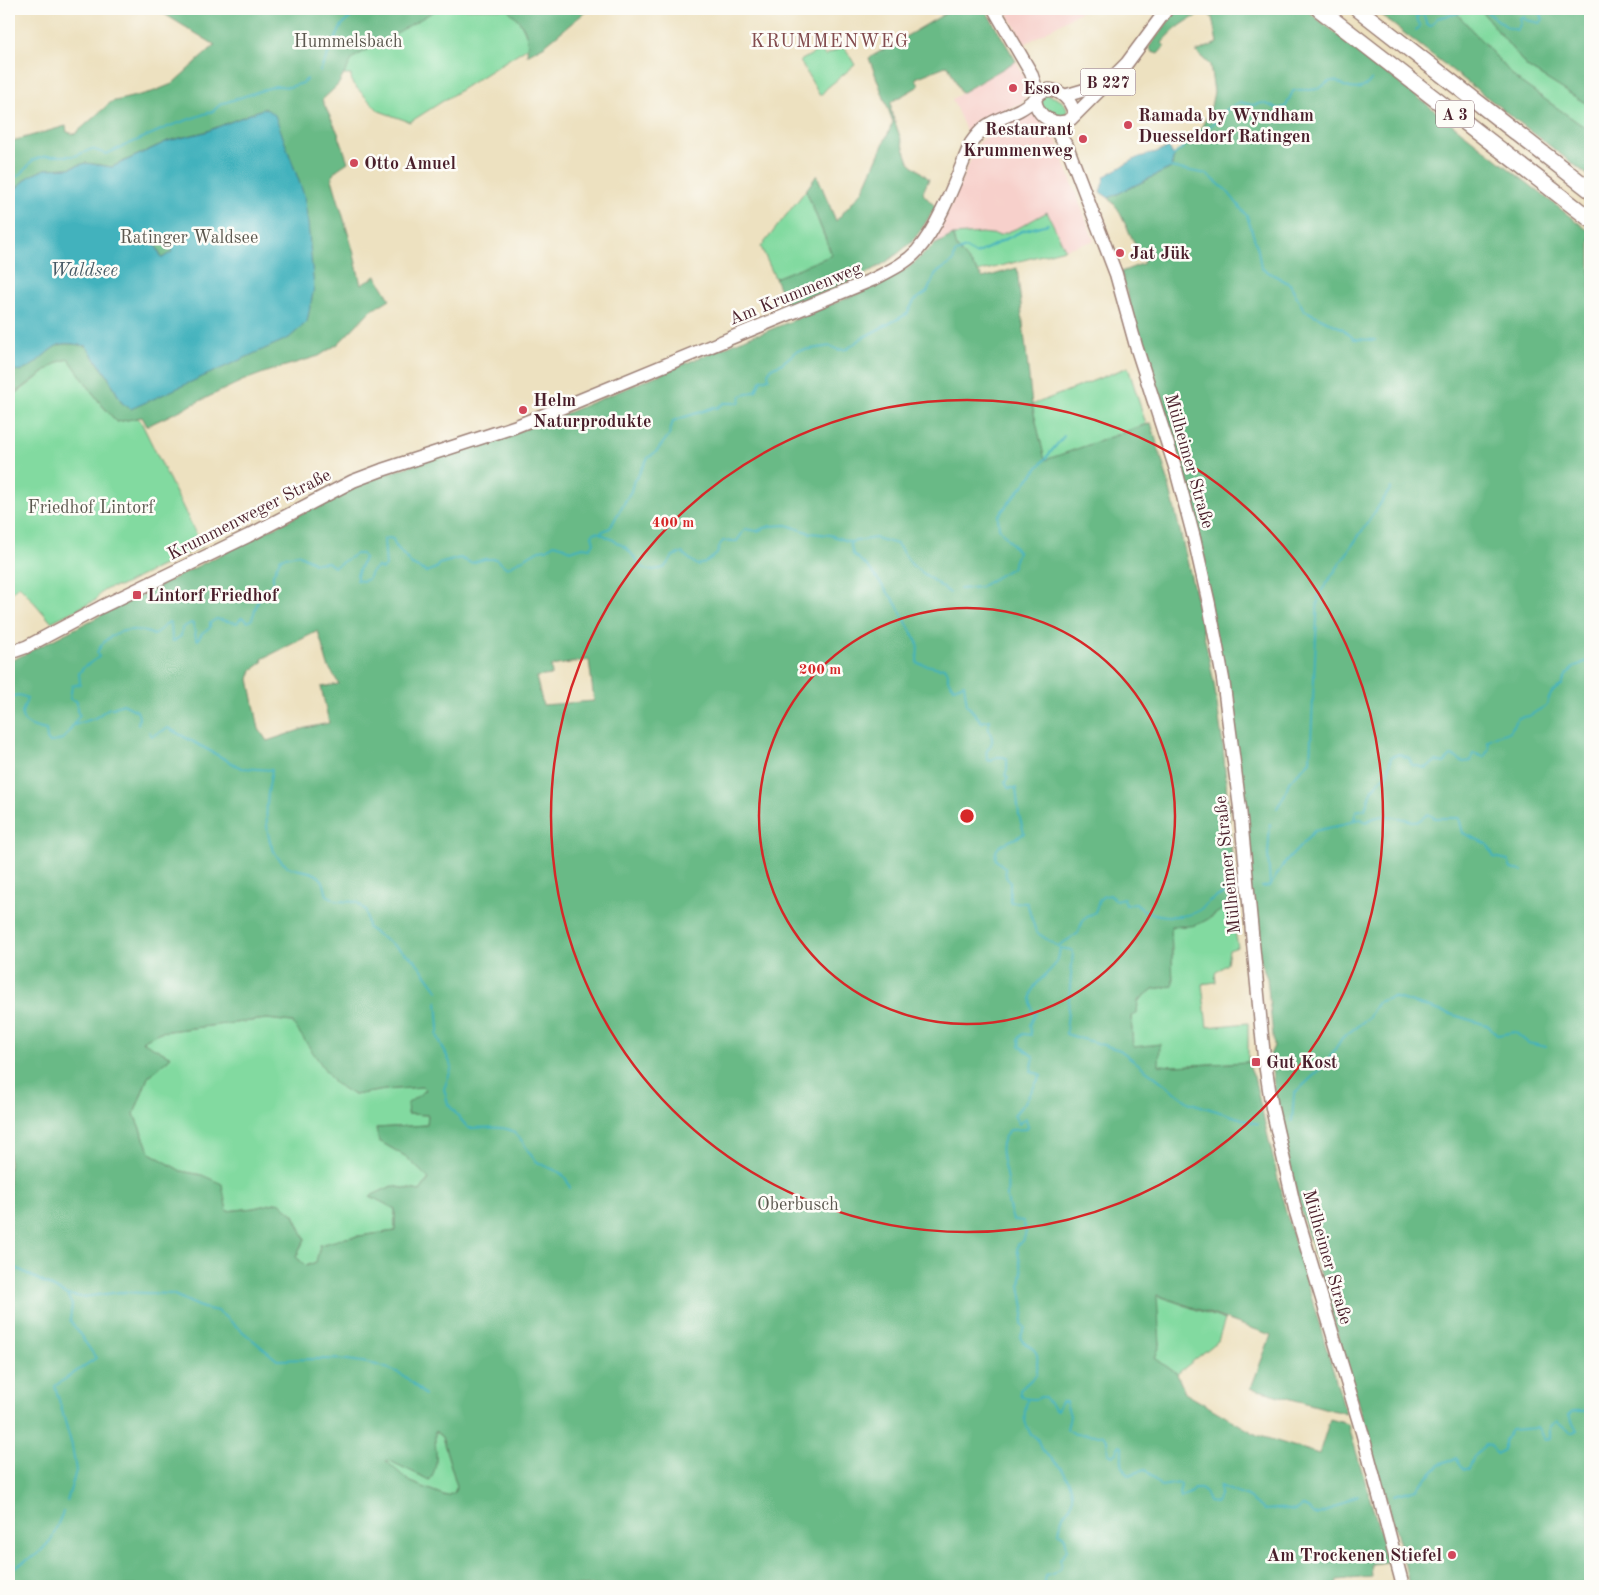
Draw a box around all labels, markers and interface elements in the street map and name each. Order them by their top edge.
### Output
park label: Hummelsbach [293,33,403,51]
district label: KRUMMENWEG [751,33,909,52]
road number: B 227 [1080,68,1136,95]
place label: Esso [1023,80,1060,98]
marker: Esso [1007,82,1019,94]
road number: A 3 [1436,100,1474,128]
place label: Ramada by Wyndham Duesseldorf Ratingen [1138,107,1314,146]
marker: Ramada by Wyndham Duesseldorf Ratingen [1122,119,1134,131]
place label: Restaurant Krummenweg [963,121,1073,160]
marker: Restaurant Krummenweg [1077,133,1089,145]
place label: Otto Amuel [364,155,456,173]
marker: Otto Amuel [348,157,360,169]
park label: Ratinger Waldsee [120,229,258,247]
place label: Jat Jük [1130,245,1190,263]
marker: Jat Jük [1114,247,1126,259]
street label: Am Krummenweg [726,259,865,329]
water label: Waldsee [50,262,118,281]
place label: Helm Naturprodukte [533,392,652,431]
street label: Mülheimer Straße [1161,392,1217,531]
marker: Helm Naturprodukte [517,404,529,416]
street label: Krummenweger Straße [165,466,334,564]
park label: Friedhof Lintorf [28,499,156,517]
text: 400 m [652,516,694,531]
place label: Lintorf Friedhof [147,587,280,605]
marker: Lintorf Friedhof [131,589,143,601]
text: 200 m [799,663,841,678]
street label: Mülheimer Straße [1212,795,1244,935]
centre of rings [958,807,976,825]
place label: Gut Kost [1266,1054,1338,1072]
marker: Gut Kost [1250,1056,1262,1068]
street label: Mülheimer Straße [1299,1188,1355,1327]
park label: Oberbusch [757,1196,839,1214]
place label: Am Trockenen Stiefel [1267,1547,1442,1565]
marker: Am Trockenen Stiefel [1446,1549,1458,1561]

